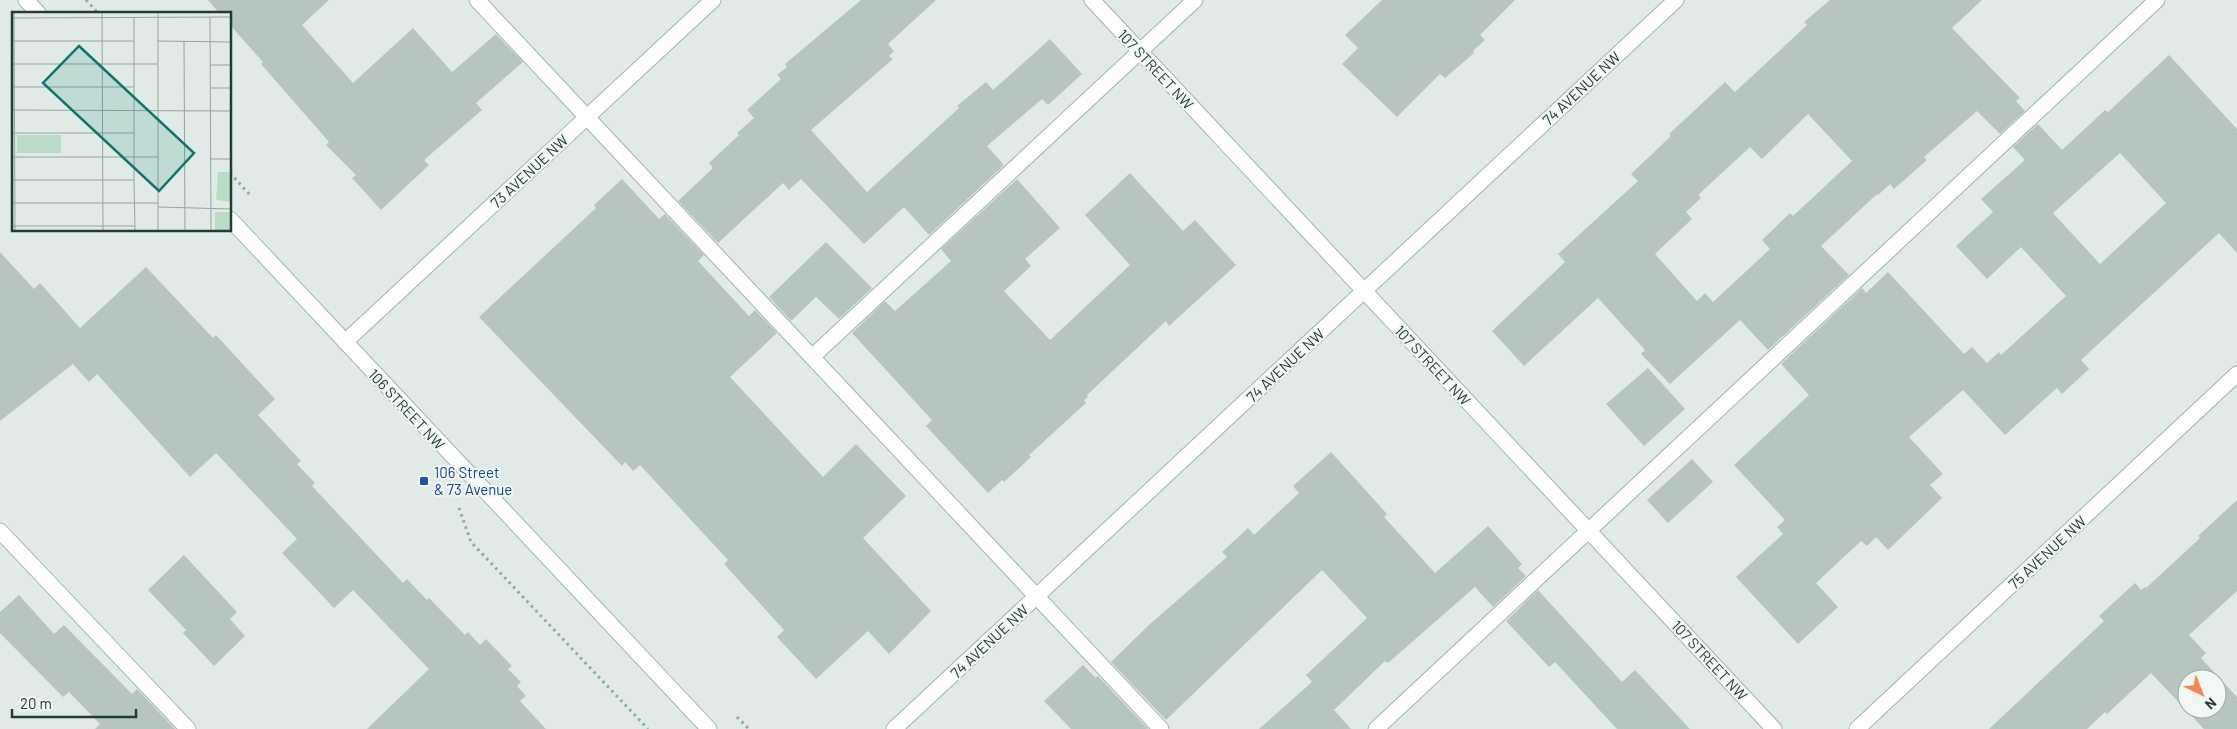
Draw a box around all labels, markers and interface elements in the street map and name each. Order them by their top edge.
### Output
inset map [12,12,231,231]
street label: 107 STREET NW [1114,25,1198,113]
street label: 74 AVENUE NW [1538,47,1624,129]
street label: 73 AVENUE NW [487,131,571,211]
street label: 107 STREET NW [1391,321,1475,409]
street label: 74 AVENUE NW [1242,324,1328,406]
street label: 106 STREET NW [365,365,449,453]
place label: 106 Street & 73 Avenue [434,463,512,498]
marker: 106 Street & 73 Avenue [418,475,430,487]
street label: 75 AVENUE NW [2005,512,2089,592]
street label: 74 AVENUE NW [946,600,1032,682]
street label: 107 STREET NW [1668,616,1752,704]
north arrow [2177,669,2227,719]
scale bar [12,686,136,718]
text: 20 m [20,694,52,712]
text: N [2202,694,2220,713]

